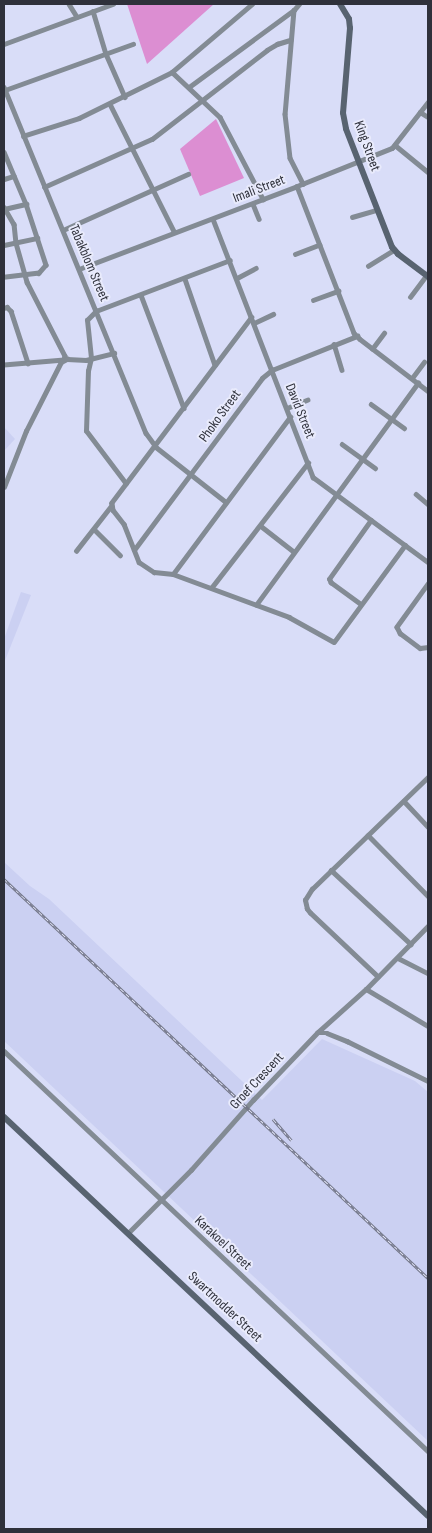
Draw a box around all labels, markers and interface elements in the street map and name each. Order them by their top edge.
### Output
street label: King Street [350,119,384,173]
street label: Imali Street [231,171,287,207]
street label: Tabakblom Street [65,222,113,304]
street label: David Street [281,381,319,441]
street label: Phoko Street [195,387,245,445]
street label: Groef Crescent [227,1049,287,1113]
street label: Karakoel Street [191,1212,255,1274]
street label: Swartmodder Street [184,1268,266,1346]

